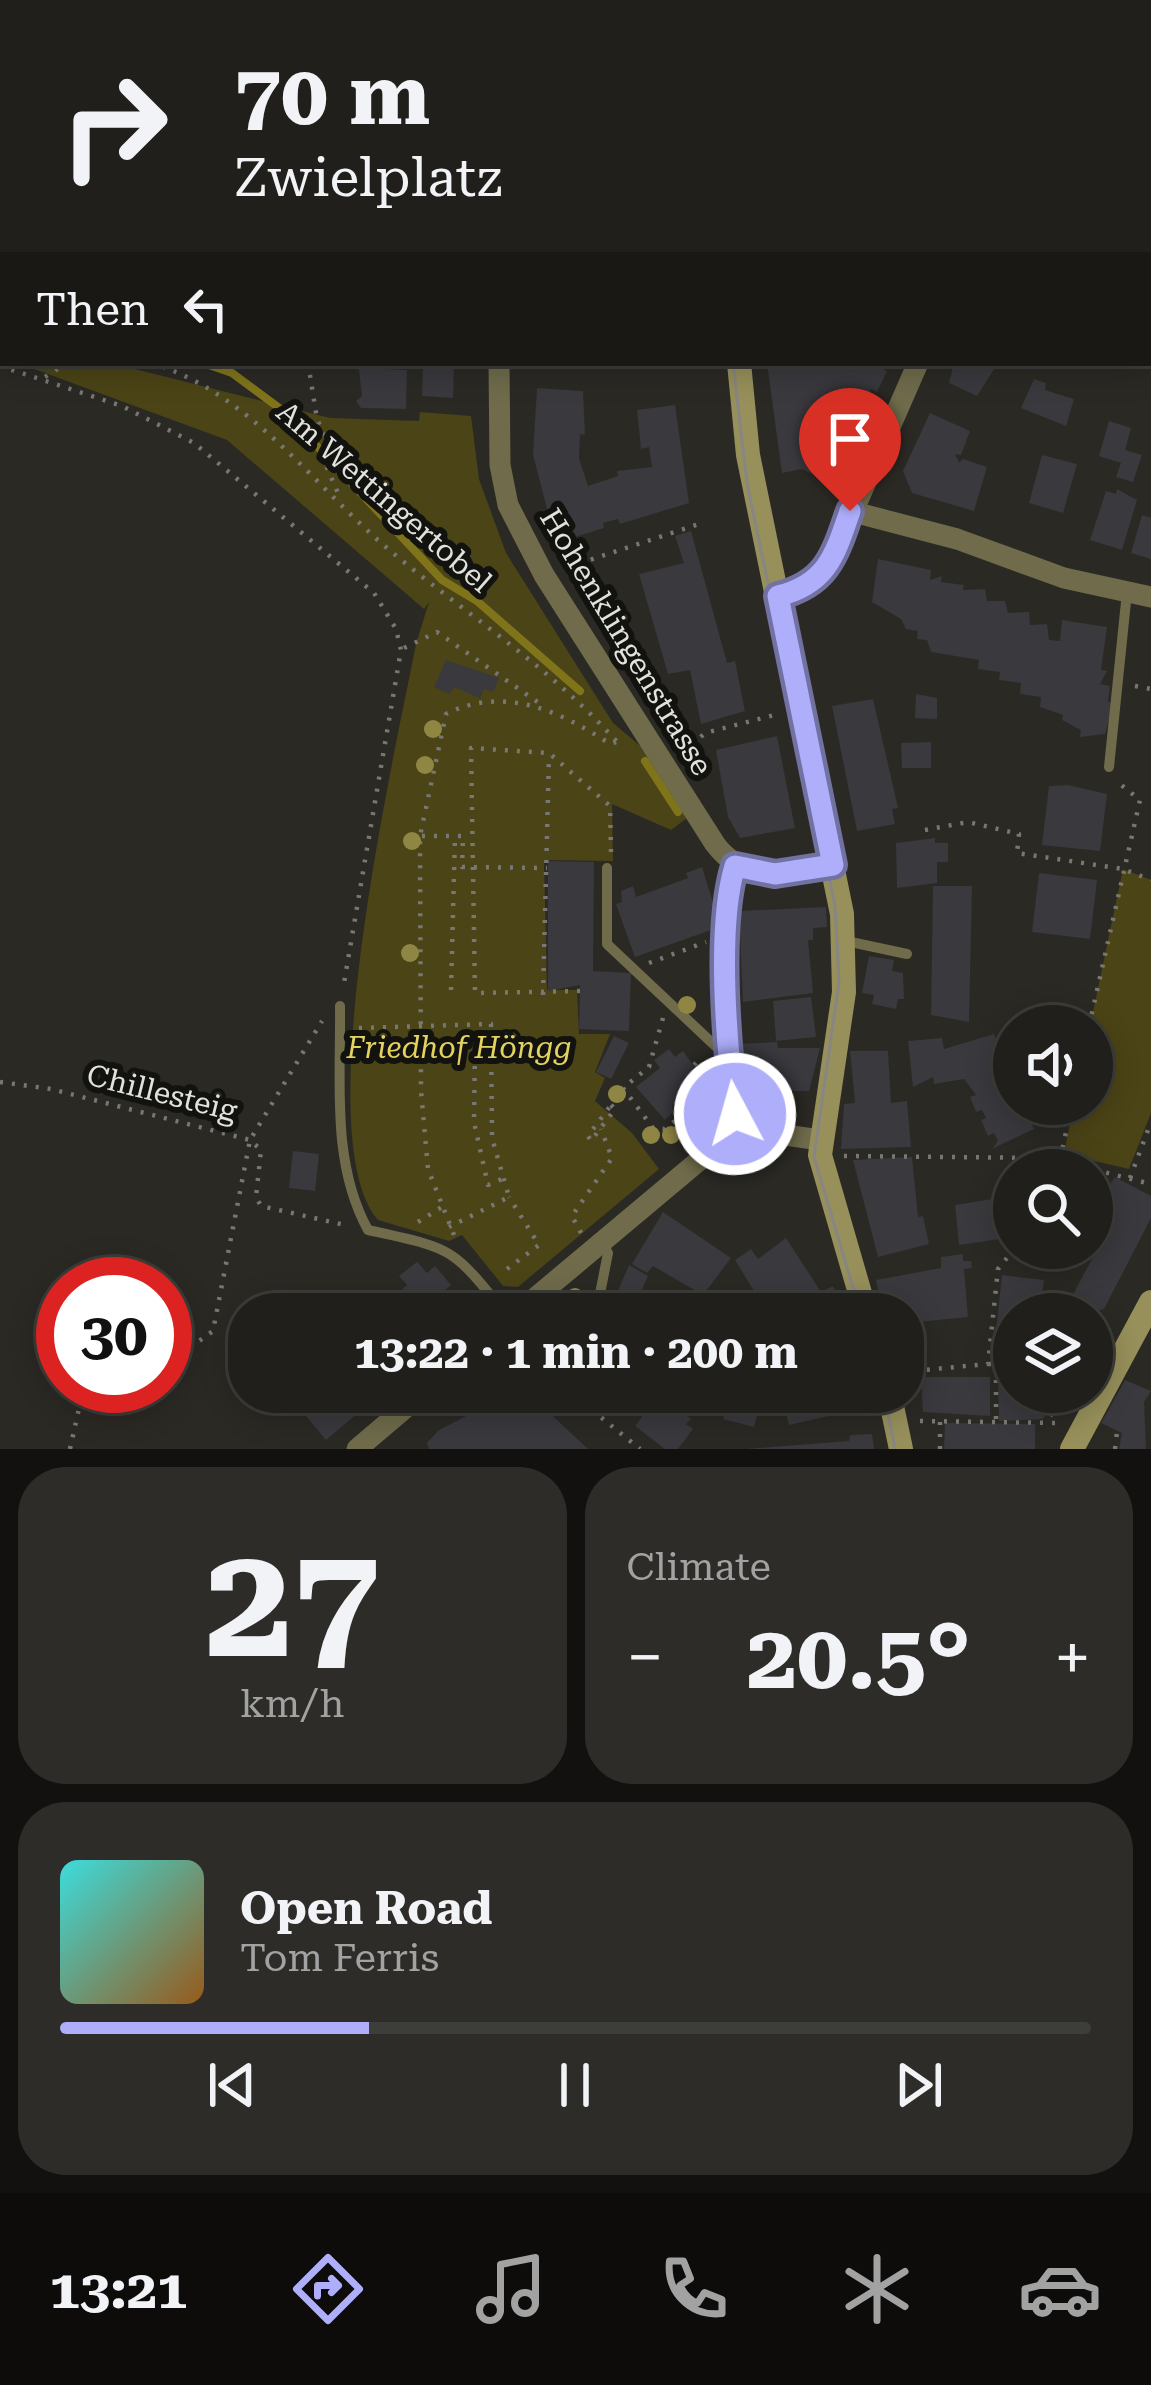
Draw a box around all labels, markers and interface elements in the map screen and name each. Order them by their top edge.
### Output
text: 70 m [234,46,430,144]
icon: right [36,48,192,204]
text: Zwielplatz [234,146,502,209]
icon: left [173,276,239,342]
text: Then [36,283,149,336]
pin [799,388,901,511]
street label: Am Wettingertobel [270,394,499,599]
icon: arrive [817,406,883,472]
street label: Hohenklingenstrasse [533,502,720,781]
map controls [993,1005,1113,1413]
button: sound [993,1005,1113,1125]
park label: Friedhof Höngg [345,1030,572,1065]
position arrow [672,1051,798,1177]
street label: Chillesteig [83,1057,241,1128]
button: search [993,1149,1113,1269]
speed limit sign: 30 [36,1257,192,1413]
button: layers [993,1293,1113,1413]
text: 13:22 · 1 min · 200 m [354,1326,798,1379]
text: 27 [205,1511,380,1694]
text: Climate [627,1544,771,1590]
text: 20.5° [747,1605,971,1710]
text: − [627,1619,663,1696]
text: + [1054,1619,1091,1696]
text: km/h [240,1681,344,1727]
text: Open Road [240,1882,492,1935]
text: Tom Ferris [240,1935,439,1981]
icon: previous [199,2052,265,2118]
icon: pause [542,2052,608,2118]
icon: next [886,2052,952,2118]
icon: directions [286,2247,370,2331]
icon: music [469,2247,553,2331]
icon: phone [652,2247,736,2331]
icon: climate [835,2247,919,2331]
icon: car [1018,2247,1102,2331]
text: 13:21 [49,2258,187,2321]

